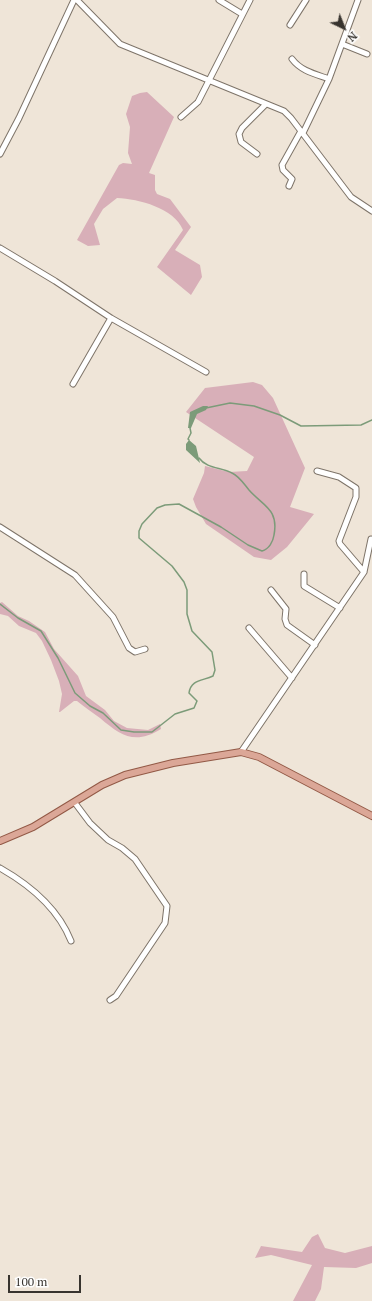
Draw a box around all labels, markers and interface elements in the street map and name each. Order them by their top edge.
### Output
north arrow [324,8,364,48]
text: N [344,29,360,45]
scale bar [10,1267,83,1293]
text: 100 m [15,1274,47,1289]

